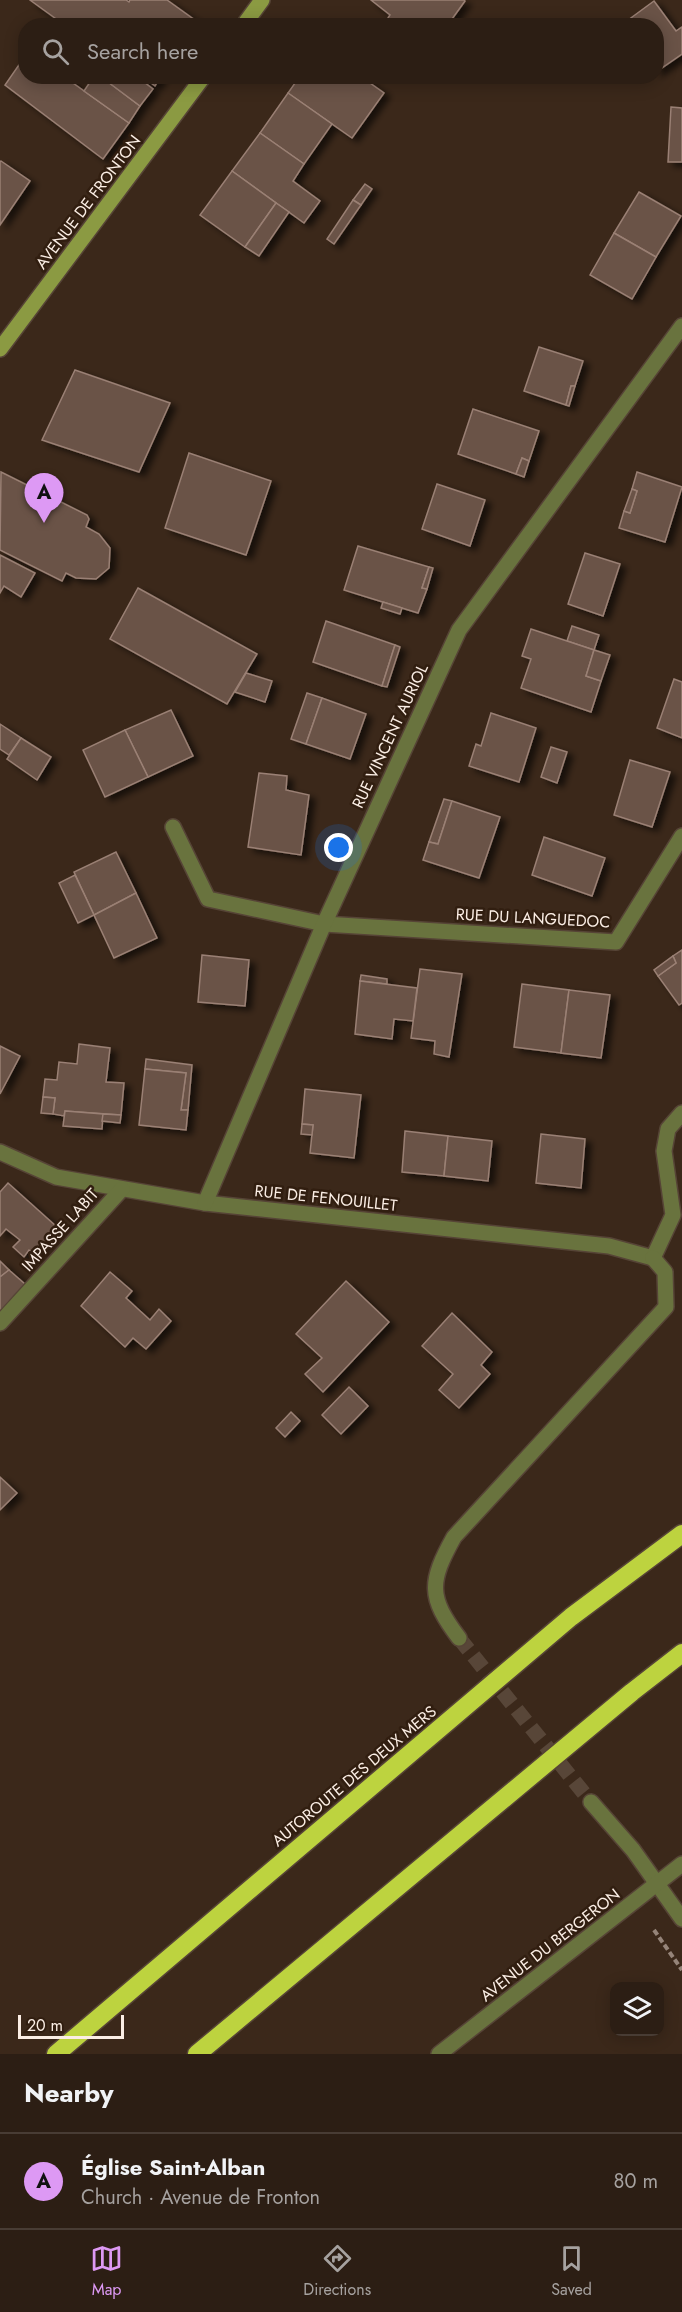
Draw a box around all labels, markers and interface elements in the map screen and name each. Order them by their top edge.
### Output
search box [18,18,664,84]
icon: search [39,35,72,68]
text: Search here [87,35,198,67]
street label: AVENUE DE FRONTON [30,130,146,274]
pin: A [24,474,63,523]
street label: RUE VINCENT AURIOL [346,659,434,812]
your location [324,833,353,862]
street label: RUE DU LANGUEDOC [455,902,611,934]
street label: RUE DE FENOUILLET [253,1179,399,1217]
street label: IMPASSE LABIT [16,1183,104,1277]
street label: AUTOROUTE DES DEUX MERS [267,1700,441,1852]
street label: AVENUE DU BERGERON [475,1883,625,2007]
map controls [610,1982,664,2036]
button: layers [610,1982,664,2036]
scale bar [18,2012,124,2040]
text: 20 m [27,2014,63,2037]
text: Nearby [24,2074,113,2112]
text: Église Saint-Alban [81,2151,265,2183]
text: A [36,2167,51,2196]
text: 80 m [613,2167,658,2196]
text: Church · Avenue de Fronton [81,2183,320,2212]
tab: Map [90,2242,123,2301]
tab: Directions [303,2242,371,2301]
tab: Saved [551,2242,592,2301]

